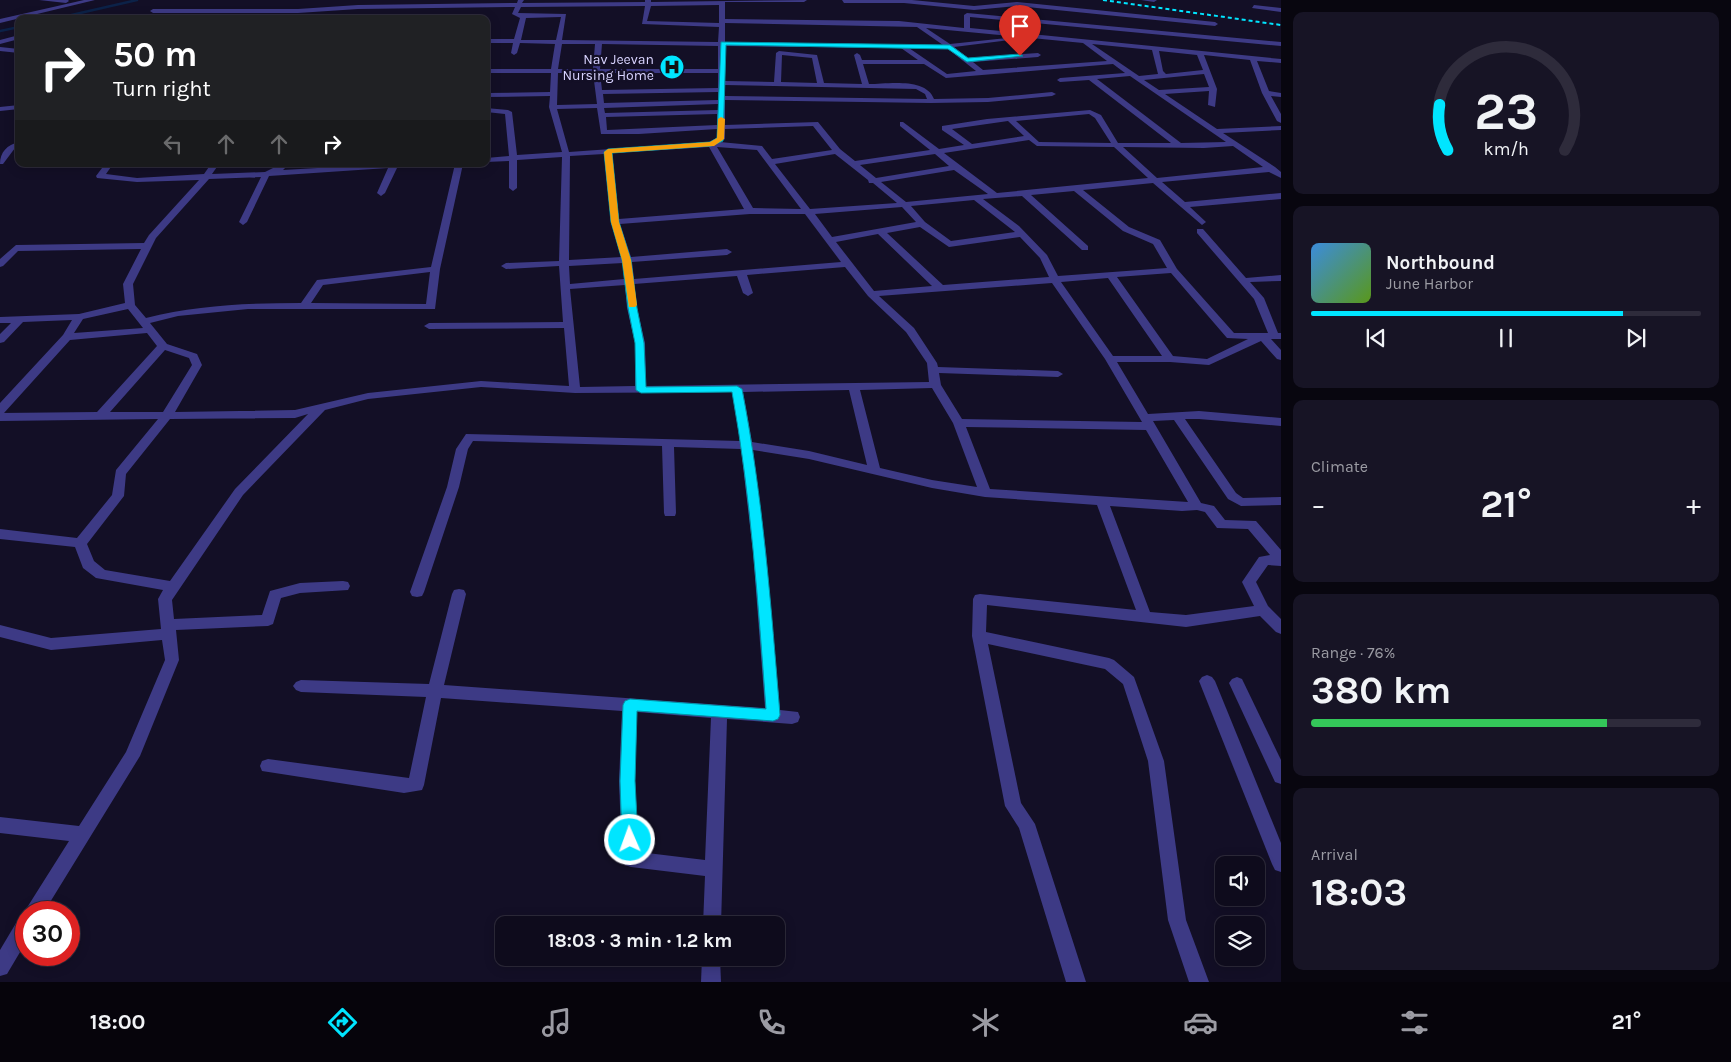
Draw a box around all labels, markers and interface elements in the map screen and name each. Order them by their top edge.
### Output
pin [999,5,1041,56]
icon: arrive [1006,12,1034,40]
text: 50 m [113,34,198,75]
icon: right [30,35,95,100]
place label: Nav Jeevan Nursing Home [562,51,654,84]
hospital icon: Nav Jeevan Nursing Home [659,54,685,80]
text: Turn right [113,76,211,102]
text: 23 [1474,81,1538,142]
icon: left [159,130,187,158]
icon: ahead [212,130,240,158]
icon: ahead [265,130,293,158]
icon: right [318,130,346,158]
text: km/h [1483,139,1529,160]
text: Northbound [1386,252,1495,274]
text: June Harbor [1386,274,1473,293]
icon: previous [1362,324,1390,352]
icon: pause [1492,324,1520,352]
icon: next [1622,324,1650,352]
text: Climate [1311,457,1368,476]
text: 21° [1480,482,1532,527]
text: − [1311,488,1326,521]
text: + [1686,488,1701,521]
text: Range · 76% [1311,643,1395,662]
text: 380 km [1311,668,1451,713]
position arrow [603,813,655,865]
text: Arrival [1311,845,1358,864]
map controls [1215,856,1265,966]
button: sound [1215,856,1265,906]
text: 18:03 [1311,870,1407,915]
speed limit sign: 30 [15,901,80,966]
button: layers [1215,916,1265,966]
text: 18:03 · 3 min · 1.2 km [548,930,732,952]
icon: directions [325,1005,360,1040]
icon: music [539,1005,574,1040]
icon: phone [754,1005,789,1040]
icon: climate [968,1005,1003,1040]
icon: car [1183,1005,1218,1040]
icon: filters [1397,1005,1432,1040]
text: 18:00 [90,1009,146,1035]
text: 21° [1611,1009,1641,1035]

